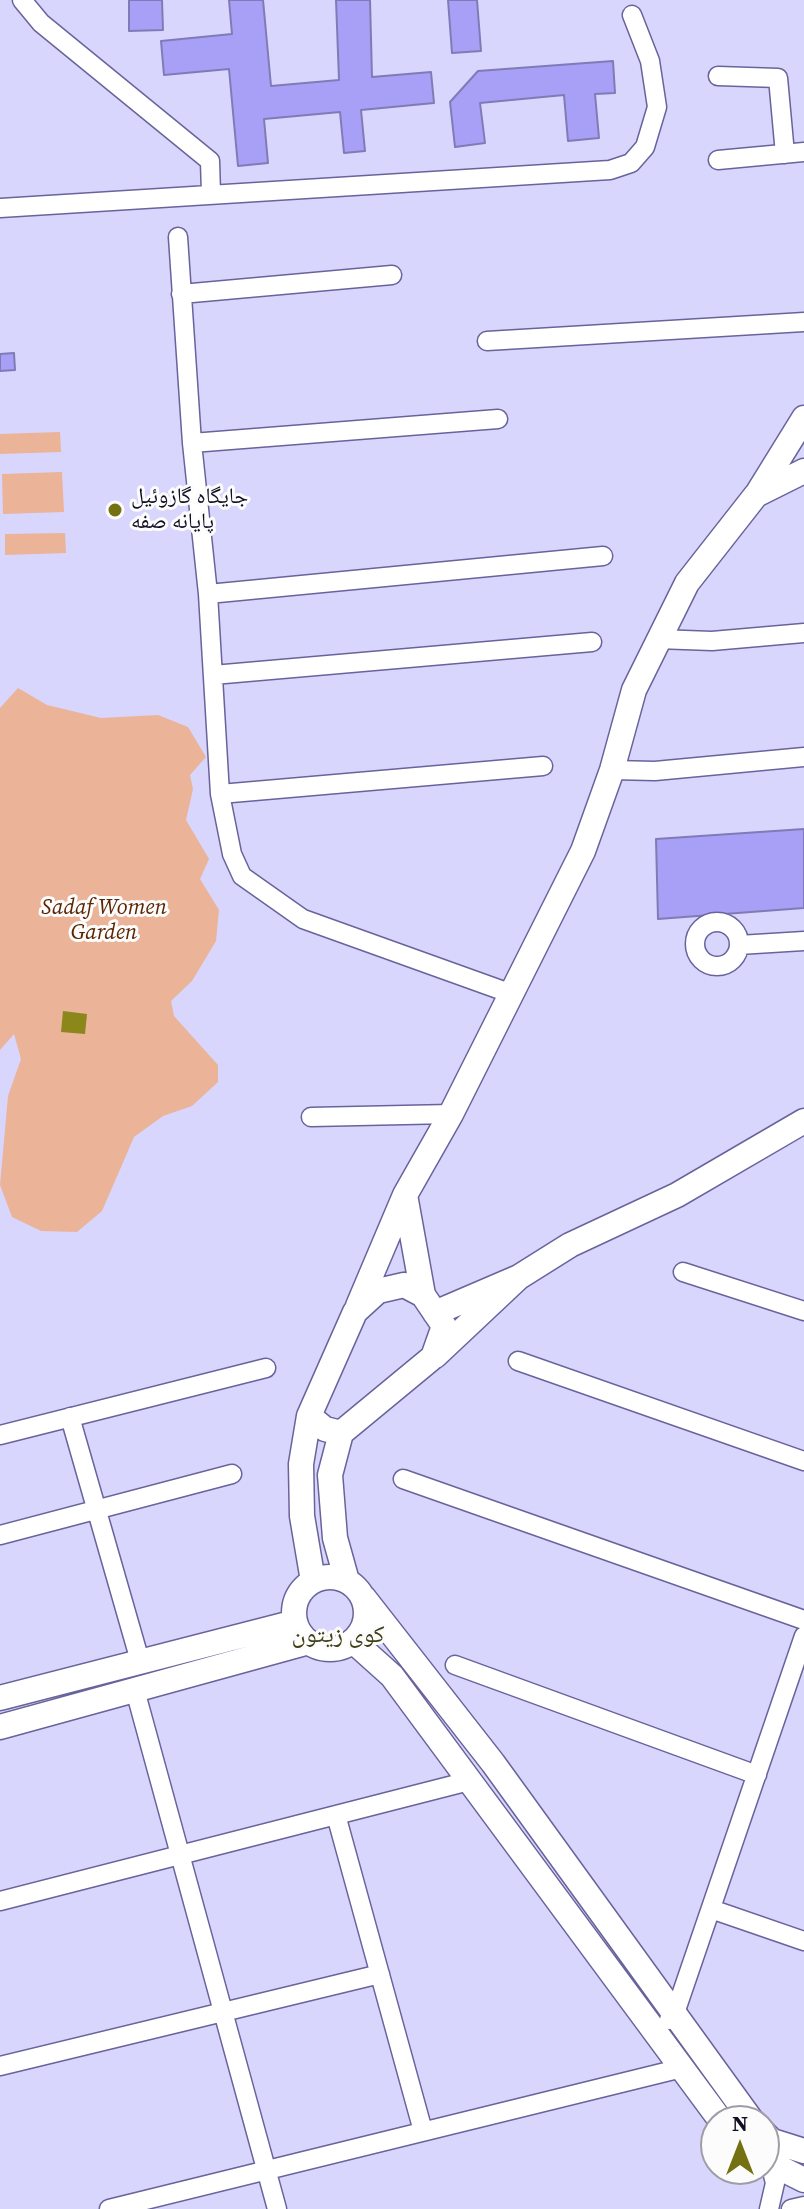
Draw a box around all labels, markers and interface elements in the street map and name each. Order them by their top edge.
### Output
place label: جایگاه گازوئیل پایانه صفه [131,484,248,536]
marker: جایگاه گازوئیل پایانه صفه [106,501,124,519]
park label: Sadaf Women Garden [41,895,167,946]
district label: کوی زیتون [291,1622,385,1650]
north arrow [700,2105,780,2185]
text: N [732,2108,748,2138]

